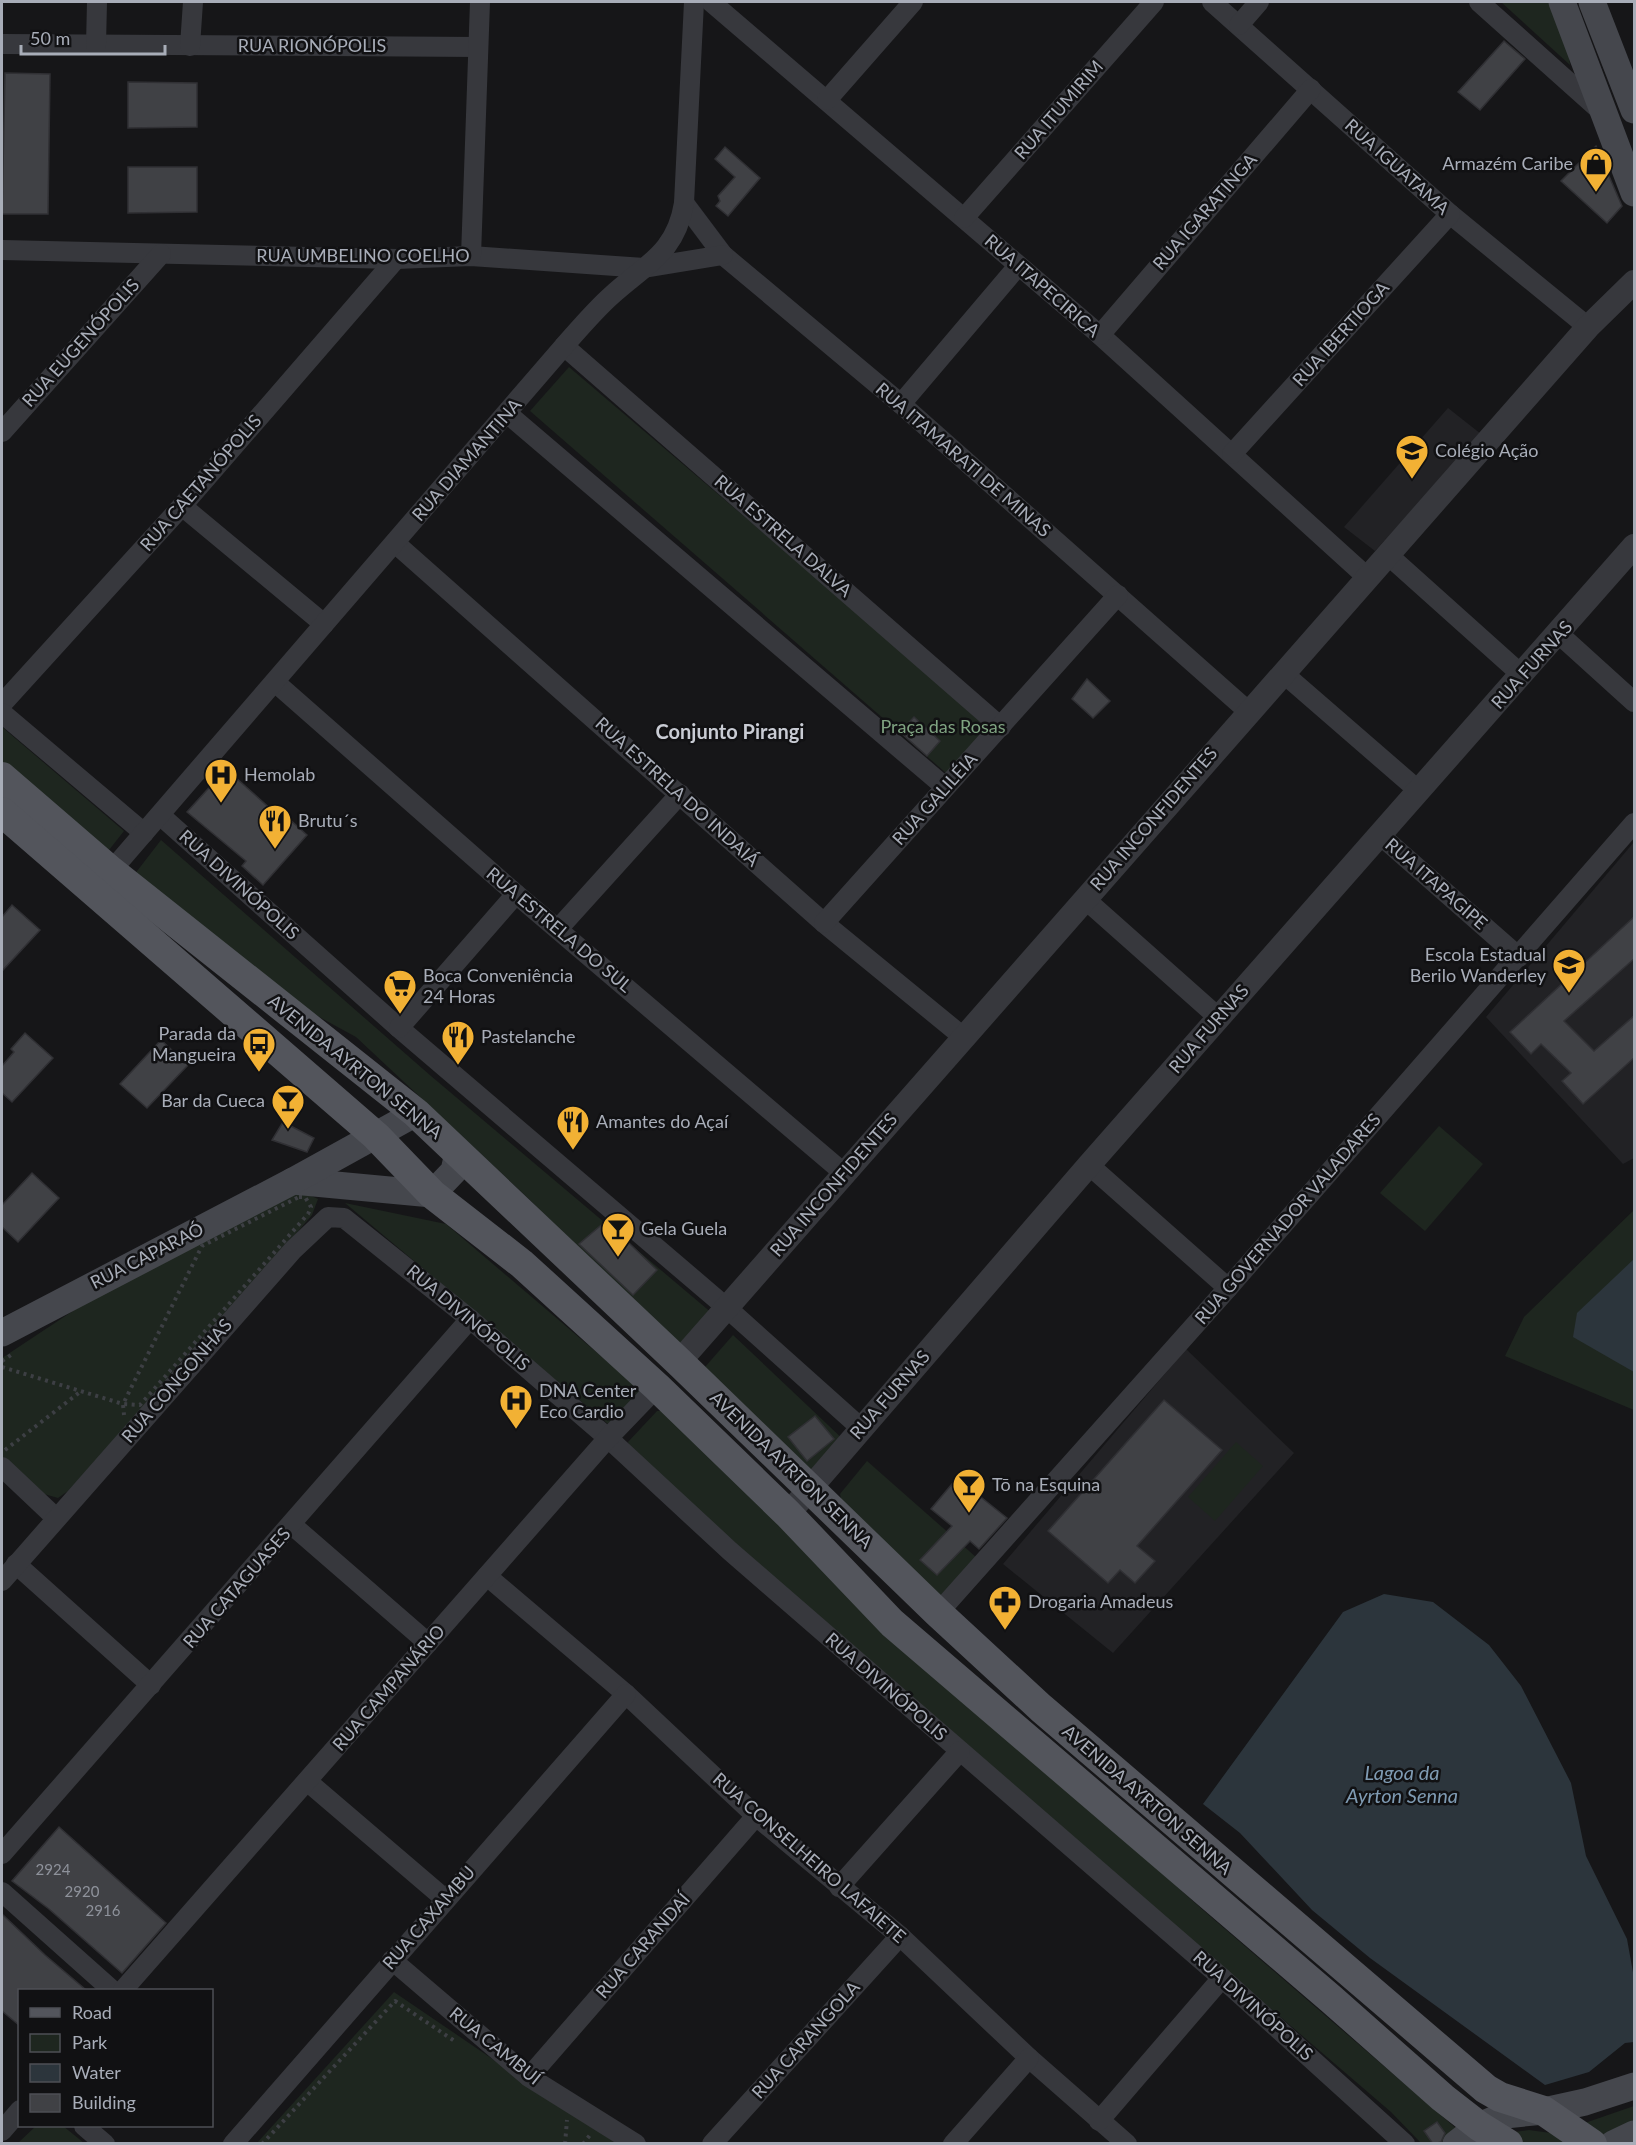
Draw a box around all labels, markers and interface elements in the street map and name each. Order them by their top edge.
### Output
scale bar [21,18,165,56]
text: 50 m [30,27,70,49]
street label: RUA RIONÓPOLIS [238,34,386,56]
street label: RUA ITUMIRIM [1009,55,1107,163]
street label: RUA IGUATAMA [1341,114,1455,219]
shop icon: Armazém Caribe [1578,146,1614,193]
street label: RUA IGARATINGA [1148,148,1261,274]
place label: Armazém Caribe [1442,152,1573,174]
street label: RUA ITAPECIRICA [981,229,1105,342]
street label: RUA UMBELINO COELHO [256,244,470,266]
street label: RUA EUGENÓPOLIS [17,274,144,411]
street label: RUA IBERTIOGA [1287,276,1394,390]
street label: RUA ITAMARATI DE MINAS [872,377,1056,541]
street label: RUA DIAMANTINA [407,393,526,525]
street label: RUA CAETANÓPOLIS [135,409,266,555]
school or university icon: Colégio Ação [1394,433,1430,480]
place label: Colégio Ação [1435,439,1538,461]
street label: RUA ESTRELA DALVA [710,470,857,601]
street label: RUA FURNAS [1486,616,1576,713]
street label: RUA ESTRELA DO INDAIÁ [591,712,765,871]
park label: Praça das Rosas [880,715,1006,737]
district label: Conjunto Pirangi [656,719,804,743]
street label: RUA INCONFIDENTES [1085,742,1222,895]
street label: RUA GALILÉIA [887,747,982,849]
hospital icon: Hemolab [203,757,239,804]
place label: Hemolab [244,763,315,785]
restaurant icon: Brutu´s [257,803,293,850]
place label: Brutu´s [298,809,358,831]
street label: RUA DIVINÓPOLIS [175,825,304,944]
street label: RUA ITAPAGIPE [1381,833,1492,934]
street label: RUA ESTRELA DO SUL [482,862,637,997]
place label: Escola Estadual Berilo Wanderley [1410,943,1547,986]
school or university icon: Escola Estadual Berilo Wanderley [1551,947,1587,994]
place label: Boca Conveniência 24 Horas [423,964,573,1007]
supermarket icon: Boca Conveniência 24 Horas [382,968,418,1015]
street label: RUA FURNAS [1164,979,1253,1077]
street label: AVENIDA AYRTON SENNA [264,989,448,1144]
restaurant icon: Pastelanche [440,1019,476,1066]
place label: Parada da Mangueira [152,1022,236,1065]
place label: Pastelanche [481,1025,576,1047]
bus stop icon: Parada da Mangueira [241,1026,277,1073]
bar icon: Bar da Cueca [270,1083,306,1130]
place label: Bar da Cueca [161,1089,265,1111]
restaurant icon: Amantes do Açaí [555,1104,591,1151]
street label: RUA INCONFIDENTES [765,1108,902,1261]
street label: RUA GOVERNADOR VALADARES [1190,1108,1385,1328]
place label: Amantes do Açaí [596,1110,729,1132]
bar icon: Gela Guela [600,1211,636,1258]
street label: RUA CAPARAÓ [86,1217,207,1293]
place label: Gela Guela [641,1217,727,1239]
street label: RUA DIVINÓPOLIS [403,1259,535,1375]
street label: RUA CONGONHAS [116,1314,236,1447]
street label: RUA FURNAS [845,1345,934,1443]
place label: DNA Center Eco Cardio [539,1379,637,1422]
hospital icon: DNA Center Eco Cardio [498,1383,534,1430]
street label: AVENIDA AYRTON SENNA [706,1386,878,1553]
bar icon: Tō na Esquina [951,1467,987,1514]
place label: Tō na Esquina [992,1473,1100,1495]
street label: RUA CATAGUASES [178,1522,295,1652]
pharmacy icon: Drogaria Amadeus [987,1584,1023,1631]
place label: Drogaria Amadeus [1028,1590,1173,1612]
street label: RUA CAMPANÁRIO [327,1620,449,1755]
street label: RUA DIVINÓPOLIS [821,1628,952,1745]
street label: AVENIDA AYRTON SENNA [1058,1720,1237,1879]
water label: Lagoa da Ayrton Senna [1345,1760,1458,1807]
street label: RUA CONSELHEIRO LAFAIETE [709,1768,911,1947]
house number: 2924 [36,1860,71,1878]
street label: RUA CAXAMBU [377,1861,479,1974]
house number: 2920 [65,1882,100,1900]
street label: RUA CARANDAÍ [591,1887,695,2002]
house number: 2916 [86,1901,121,1919]
street label: RUA DIVINÓPOLIS [1189,1946,1318,2065]
street label: RUA CARANGOLA [747,1975,864,2103]
legend [18,1989,213,2127]
text: Road [72,2001,112,2023]
street label: RUA CAMBUÍ [446,2002,546,2089]
text: Park [72,2031,108,2053]
text: Water [72,2061,121,2083]
text: Building [72,2091,136,2113]

